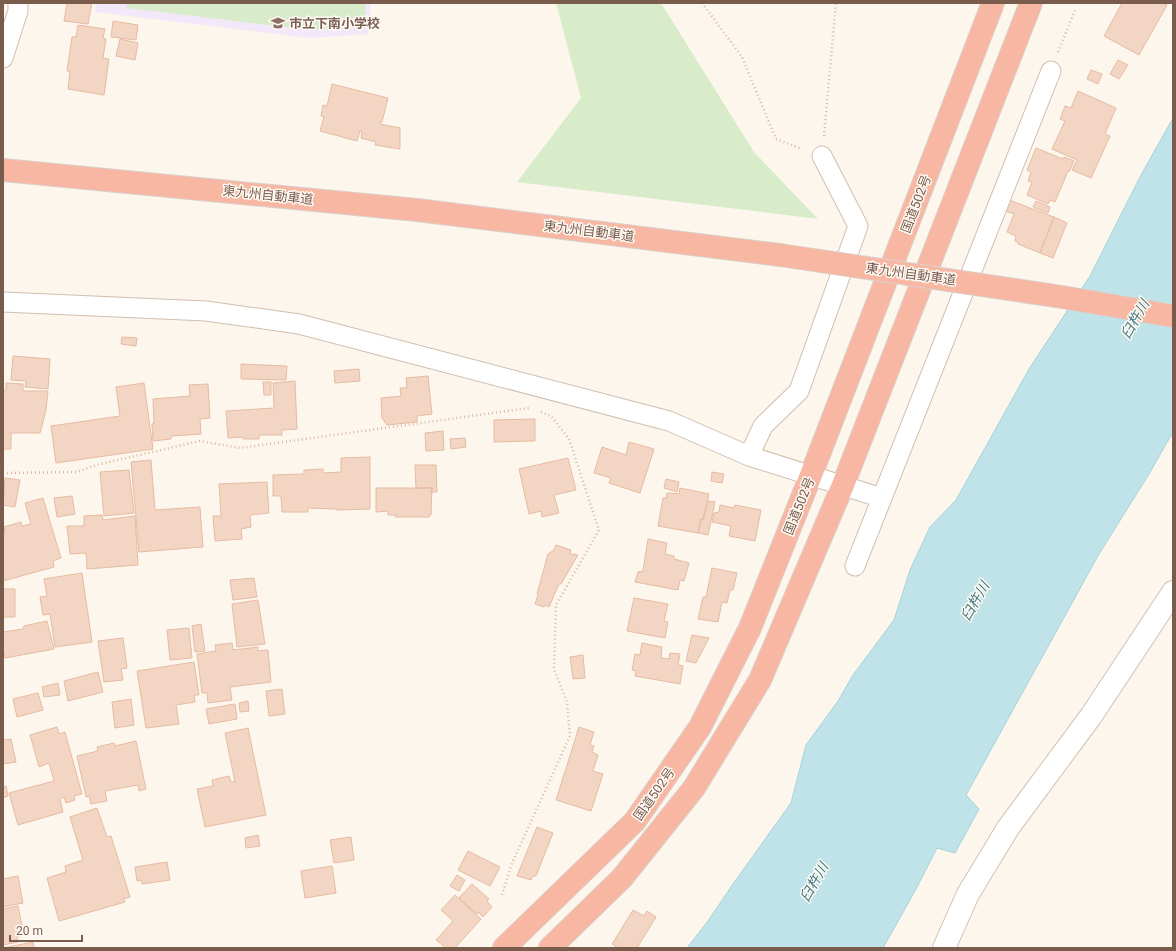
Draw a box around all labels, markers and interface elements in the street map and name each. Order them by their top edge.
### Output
school or university icon: 市立下南小学校 [270,15,286,31]
place label: 市立下南小学校 [289,16,380,31]
street label: 国道502号 [898,173,934,235]
street label: 東九州自動車道 [222,183,314,207]
street label: 東九州自動車道 [543,218,635,244]
street label: 東九州自動車道 [865,260,957,288]
water label: 臼杵川 [1118,295,1153,341]
street label: 国道502号 [781,475,817,537]
water label: 臼杵川 [958,577,993,623]
street label: 国道502号 [630,765,678,823]
water label: 臼杵川 [797,858,832,904]
scale bar [10,917,82,943]
text: 20 m [16,924,43,938]

